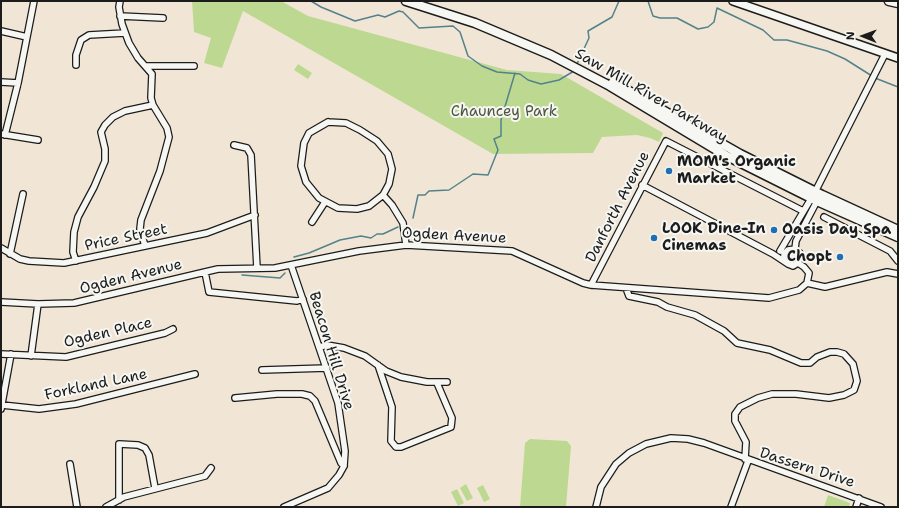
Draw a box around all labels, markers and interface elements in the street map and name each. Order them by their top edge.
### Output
north arrow [843,16,883,56]
text: N [843,31,858,40]
street label: Saw Mill River Parkway [572,45,730,147]
park label: Chauncey Park [451,103,557,121]
street label: Danforth Avenue [582,148,654,266]
place label: MOM's Organic Market [677,153,796,188]
marker: MOM's Organic Market [664,166,674,176]
street label: Price Street [83,220,169,256]
place label: LOOK Dine-In Cinemas [662,220,765,255]
place label: Oasis Day Spa [782,221,891,239]
street label: Ogden Avenue [401,224,507,248]
marker: Oasis Day Spa [769,225,779,235]
marker: LOOK Dine-In Cinemas [649,233,659,243]
place label: Chopt [787,248,832,266]
marker: Chopt [835,252,845,262]
street label: Ogden Avenue [78,256,184,298]
street label: Beacon Hill Drive [304,290,358,412]
street label: Ogden Place [62,314,154,352]
street label: Forkland Lane [43,365,149,405]
street label: Dassern Drive [757,444,857,492]

